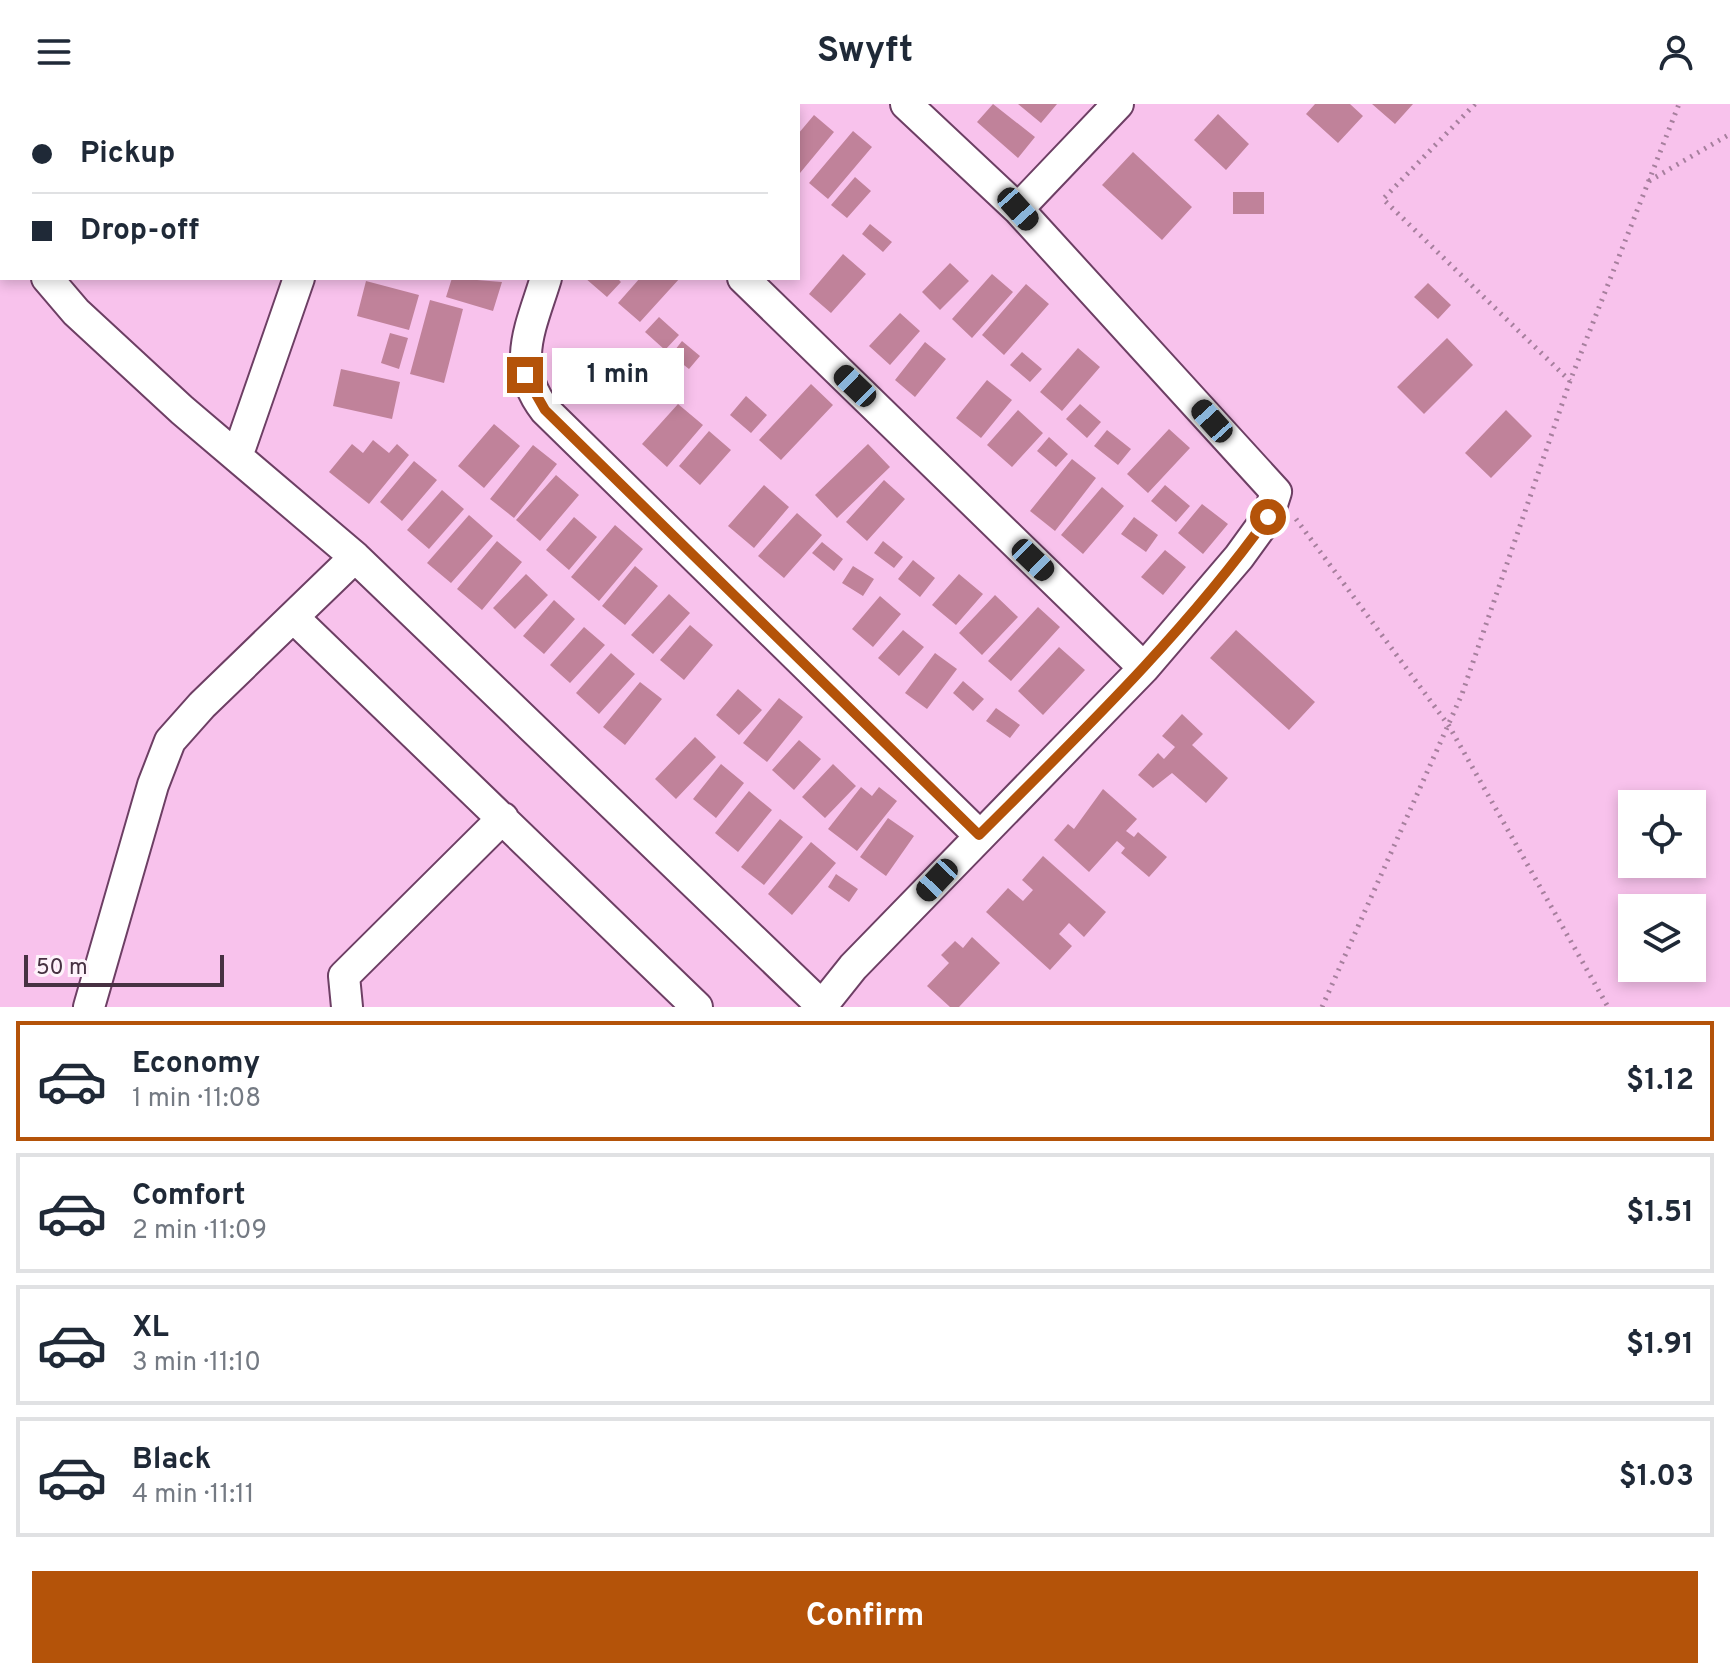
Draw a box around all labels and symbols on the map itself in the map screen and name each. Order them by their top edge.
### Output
car [993,183,1043,235]
callout: 1 min [553,347,685,403]
route end [507,357,543,393]
car [829,361,881,411]
car [1187,395,1237,447]
route start [1250,499,1286,535]
car [1007,535,1059,585]
car [912,854,962,906]
scale bar [24,951,224,987]

